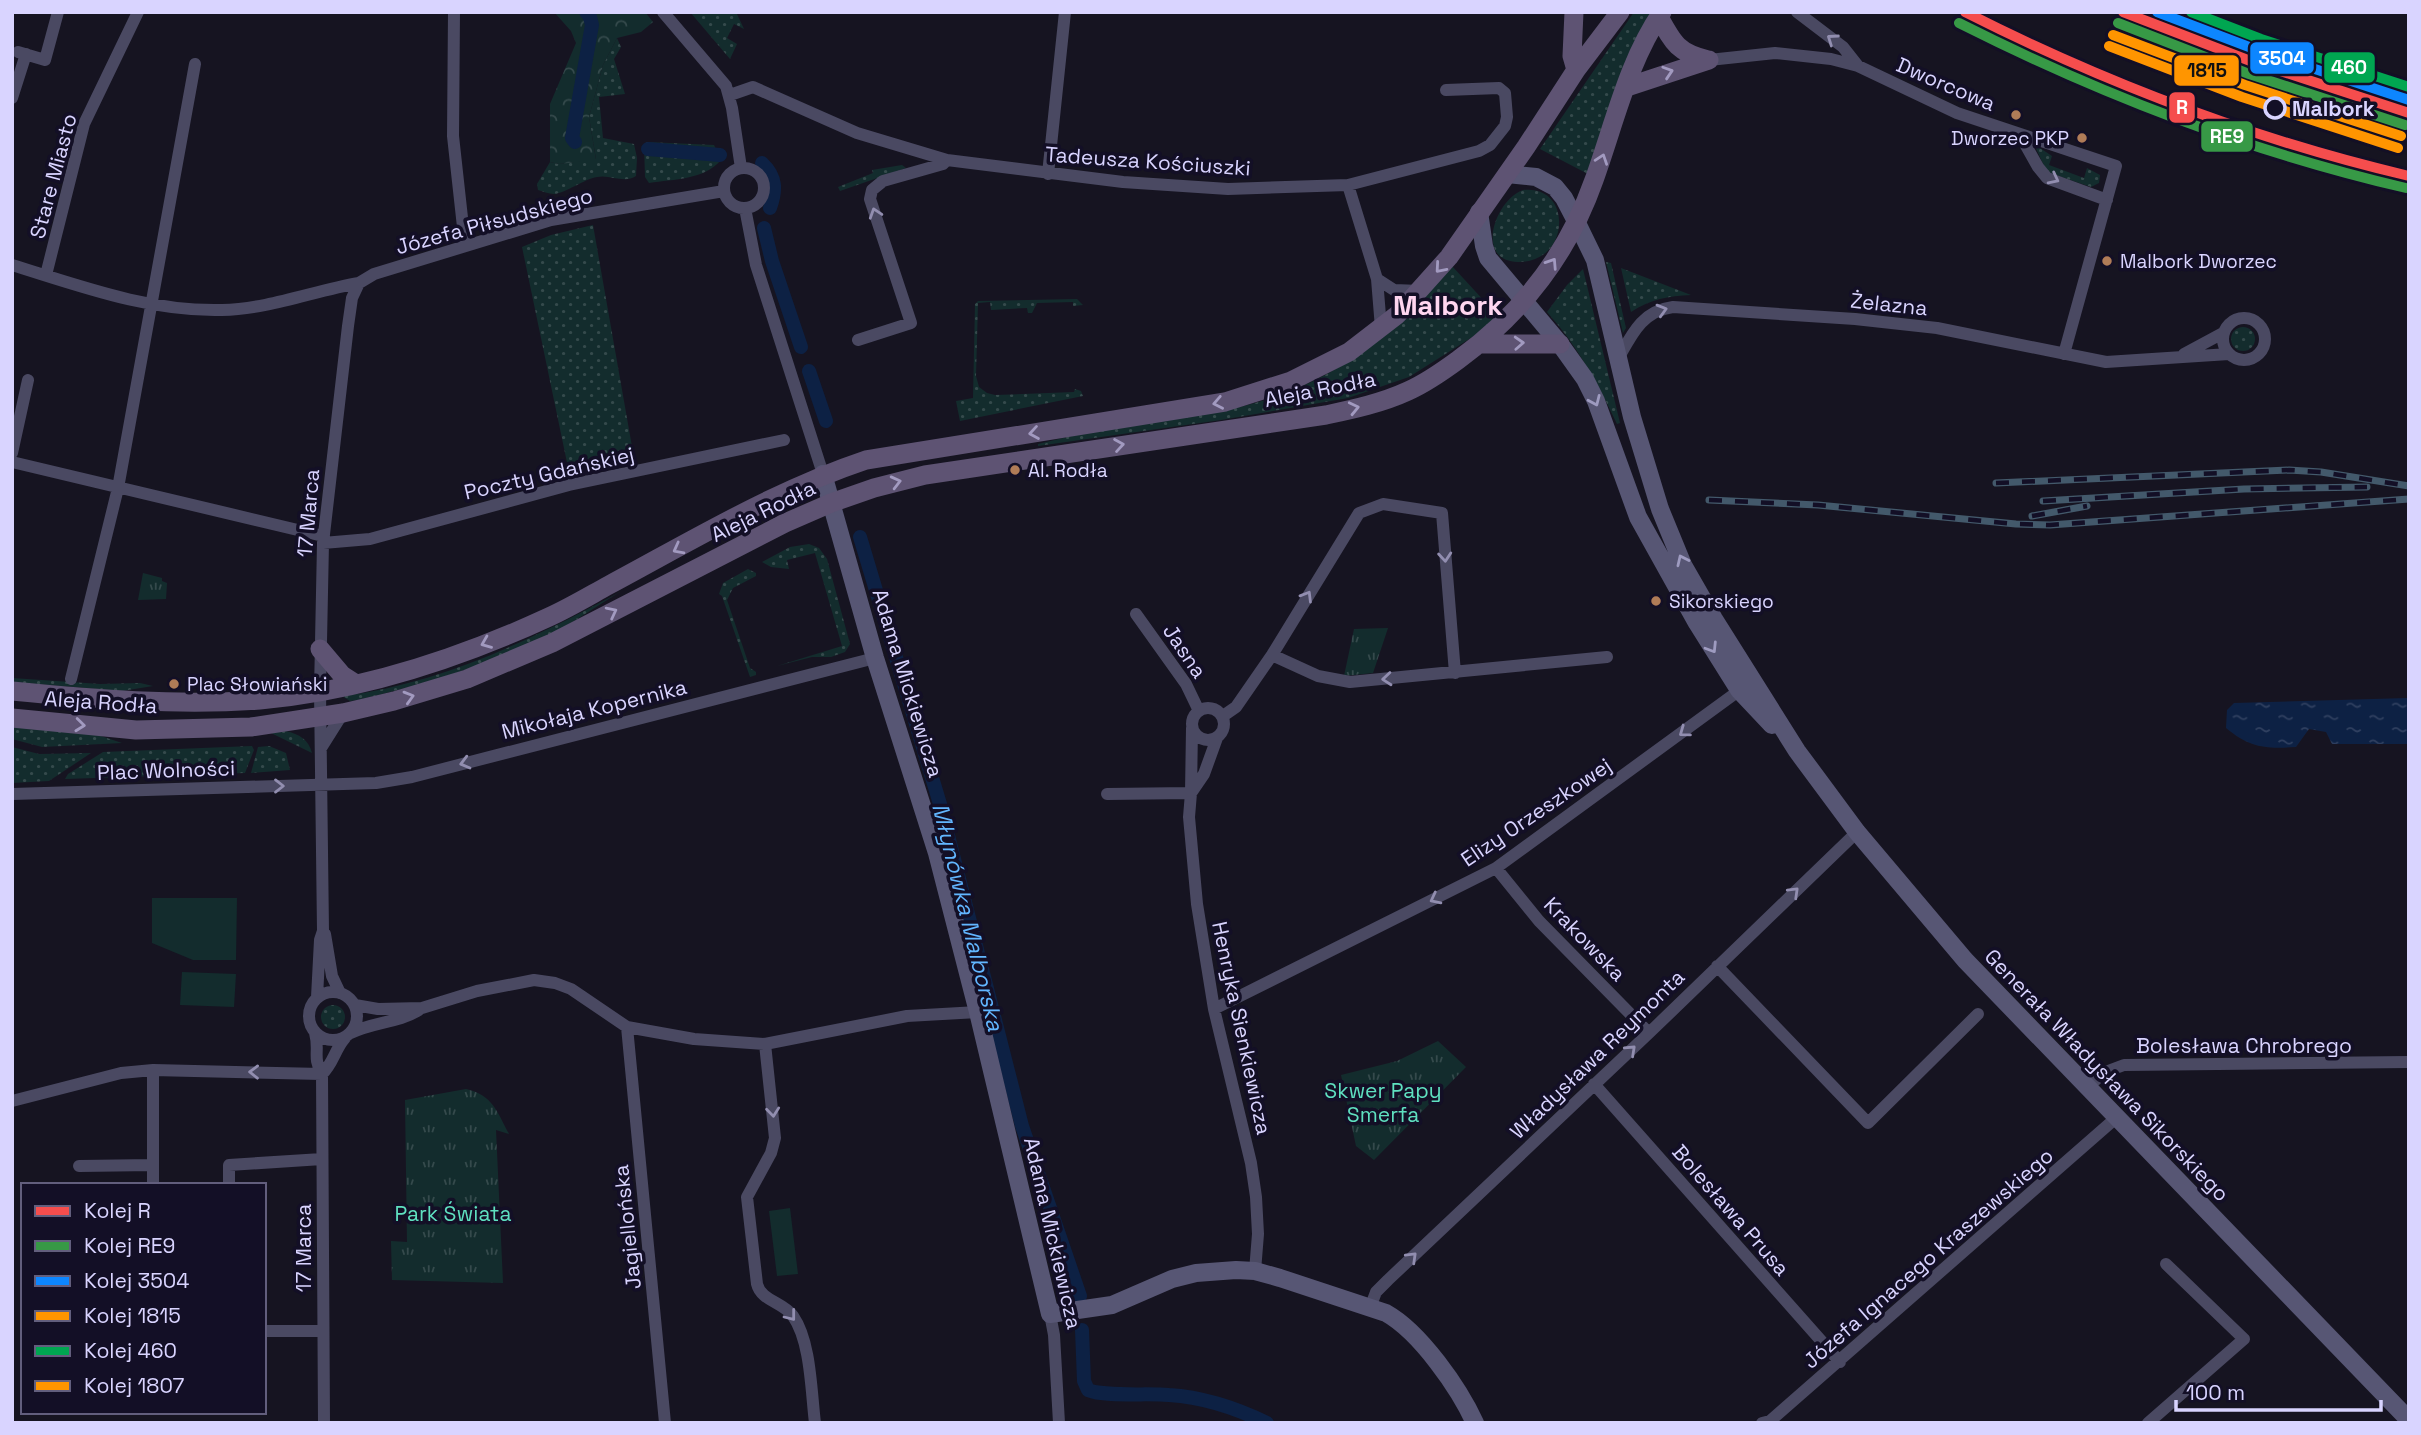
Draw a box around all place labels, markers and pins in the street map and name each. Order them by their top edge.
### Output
place label: Malbork [2292,95,2375,122]
marker: Malbork [2264,97,2286,119]
unlabelled marker [2009,108,2023,122]
place label: Dworzec PKP [1951,126,2069,151]
marker: Dworzec PKP [2075,131,2089,145]
place label: Malbork Dworzec [2120,249,2277,274]
marker: Malbork Dworzec [2100,254,2114,268]
place label: Al. Rodła [1028,458,1108,483]
marker: Al. Rodła [1008,463,1022,477]
place label: Sikorskiego [1669,589,1774,614]
marker: Sikorskiego [1649,594,1663,608]
place label: Plac Słowiański [187,672,328,697]
marker: Plac Słowiański [167,677,181,691]

